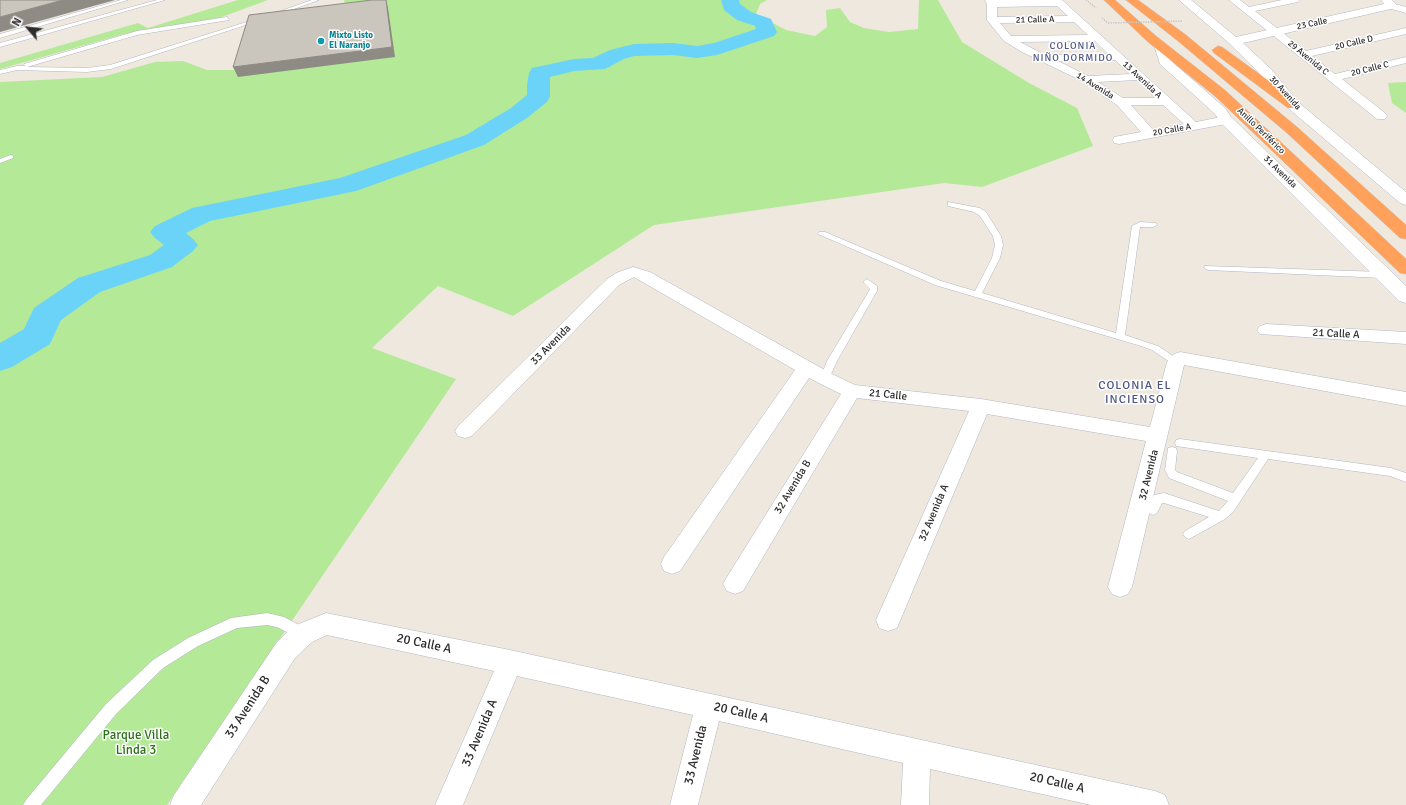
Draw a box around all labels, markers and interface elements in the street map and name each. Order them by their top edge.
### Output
north arrow [8,8,48,48]
street label: 21 Calle A [1016,14,1054,26]
street label: 23 Calle [1296,15,1328,33]
text: N [9,16,24,29]
place label: Mixto Listo El Naranjo [329,31,373,52]
street label: 20 Calle D [1334,33,1374,53]
marker: Mixto Listo El Naranjo [316,36,326,46]
street label: 29 Avenida C [1285,38,1331,78]
district label: COLONIA NIÑO DORMIDO [1033,40,1113,64]
street label: 13 Avenida A [1120,59,1164,101]
street label: 20 Calle C [1350,59,1390,79]
street label: 14 Avenida [1074,70,1116,102]
street label: 30 Avenida [1267,74,1303,112]
street label: Anillo Periférico [1235,106,1287,156]
street label: 20 Calle A [1152,121,1192,139]
street label: 31 Avenida [1261,153,1299,191]
street label: 33 Avenida [528,322,574,368]
street label: 21 Calle A [1312,326,1360,342]
district label: COLONIA EL INCIENSO [1098,379,1172,407]
street label: 21 Calle [868,386,908,404]
street label: 32 Avenida [1136,448,1162,502]
street label: 32 Avenida B [772,458,814,516]
street label: 32 Avenida A [916,482,952,544]
street label: 20 Calle A [395,631,453,657]
street label: 33 Avenida B [222,673,274,741]
street label: 33 Avenida A [459,697,501,769]
street label: 20 Calle A [712,699,770,727]
street label: 33 Avenida [681,724,711,786]
park label: Parque Villa Linda 3 [103,728,169,759]
street label: 20 Calle A [1028,769,1086,797]

